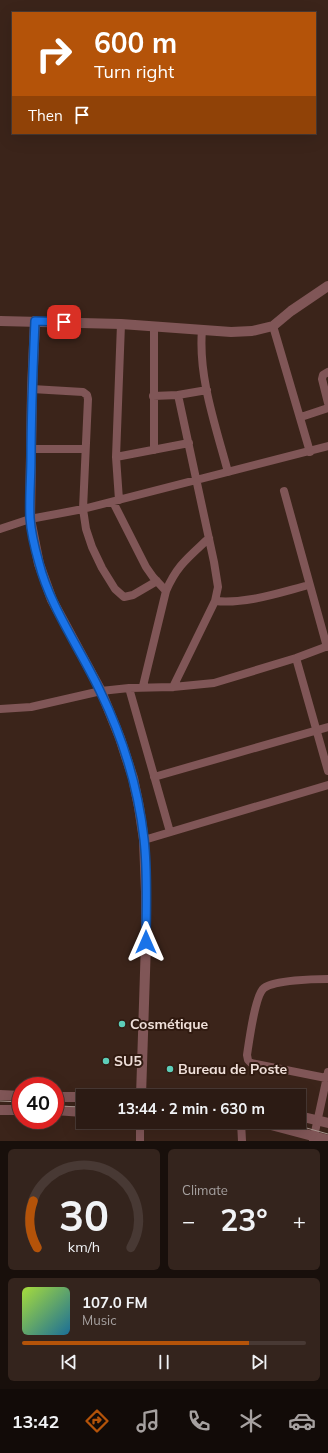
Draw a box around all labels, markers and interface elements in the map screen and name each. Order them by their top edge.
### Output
text: 600 m [94,25,177,60]
icon: right [28,28,80,80]
text: Turn right [94,60,174,83]
icon: arrive [71,104,93,126]
text: Then [28,106,63,125]
pin [47,305,81,339]
icon: arrive [53,311,75,333]
position arrow [125,921,167,963]
place label: Cosmétique [130,1015,209,1033]
marker: Cosmétique [117,1019,127,1029]
place label: SU5 [114,1052,142,1070]
marker: SU5 [101,1056,111,1066]
place label: Bureau de Poste [178,1060,288,1078]
marker: Bureau de Poste [165,1064,175,1074]
speed limit sign: 40 [12,1077,64,1129]
text: 13:44 · 2 min · 630 m [117,1099,265,1118]
text: Climate [182,1182,228,1198]
text: 30 [59,1188,109,1240]
text: 23° [220,1201,268,1239]
text: − [182,1207,195,1235]
text: + [293,1207,306,1235]
text: km/h [68,1237,100,1255]
text: 107.0 FM [82,1293,147,1312]
text: Music [82,1312,117,1328]
icon: previous [58,1351,80,1373]
icon: pause [153,1351,175,1373]
icon: next [248,1351,270,1373]
icon: directions [83,1407,111,1435]
icon: music [134,1407,162,1435]
icon: phone [185,1407,213,1435]
icon: climate [237,1407,265,1435]
icon: car [288,1407,316,1435]
text: 13:42 [12,1410,59,1433]

